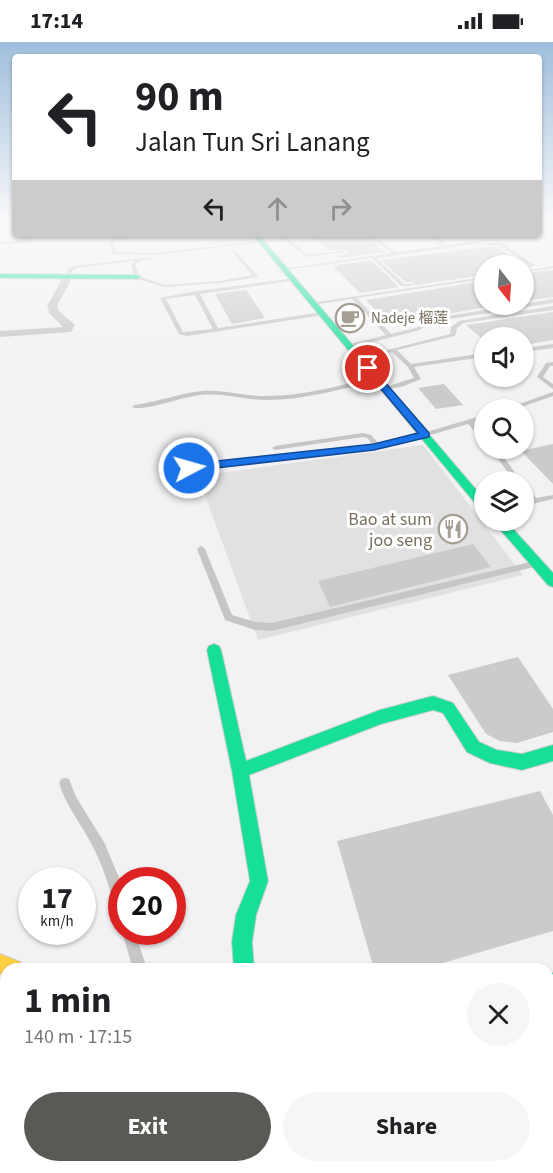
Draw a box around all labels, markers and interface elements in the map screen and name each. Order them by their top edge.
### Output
text: 17:14 [30,5,83,37]
text: 90 m [135,67,224,127]
icon: left [36,78,114,156]
text: Jalan Tun Sri Lanang [135,123,370,162]
icon: left [198,192,231,225]
icon: ahead [261,192,294,225]
icon: right [324,192,357,225]
north arrow [474,255,534,315]
map controls [474,255,534,531]
cafe icon: Nadeje 榴莲 [334,302,366,334]
place label: Nadeje 榴莲 [371,308,448,329]
button: sound [474,327,534,387]
pin [342,342,393,393]
icon: arrive [351,351,384,384]
button: search [474,399,534,459]
position arrow [157,436,221,500]
button: layers [474,471,534,531]
place label: Bao at sum joo seng [348,507,432,553]
restaurant icon: Bao at sum joo seng [437,513,469,545]
speed limit sign: 20 [108,867,186,945]
text: 17 [41,877,73,920]
text: km/h [40,911,74,932]
text: 1 min [24,975,112,1026]
button: close [467,983,530,1046]
text: 140 m · 17:15 [24,1023,132,1051]
button: Exit [24,1092,271,1161]
button: Share [283,1092,530,1161]

